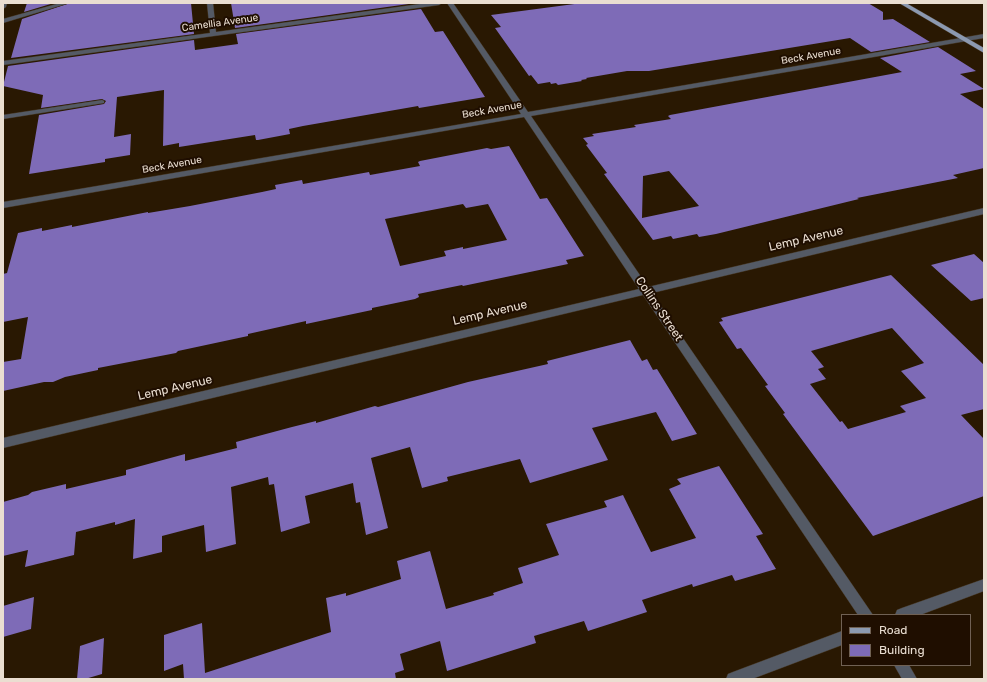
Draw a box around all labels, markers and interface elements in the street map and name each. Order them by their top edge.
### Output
street label: Camellia Avenue [181,12,259,34]
street label: Beck Avenue [780,45,842,67]
street label: Beck Avenue [461,99,523,121]
street label: Beck Avenue [141,154,203,176]
street label: Lemp Avenue [767,223,845,255]
street label: Collins Street [632,274,686,344]
street label: Lemp Avenue [451,297,529,329]
street label: Lemp Avenue [136,372,214,404]
legend [841,614,971,666]
text: Road [879,623,907,637]
text: Building [879,643,925,657]

